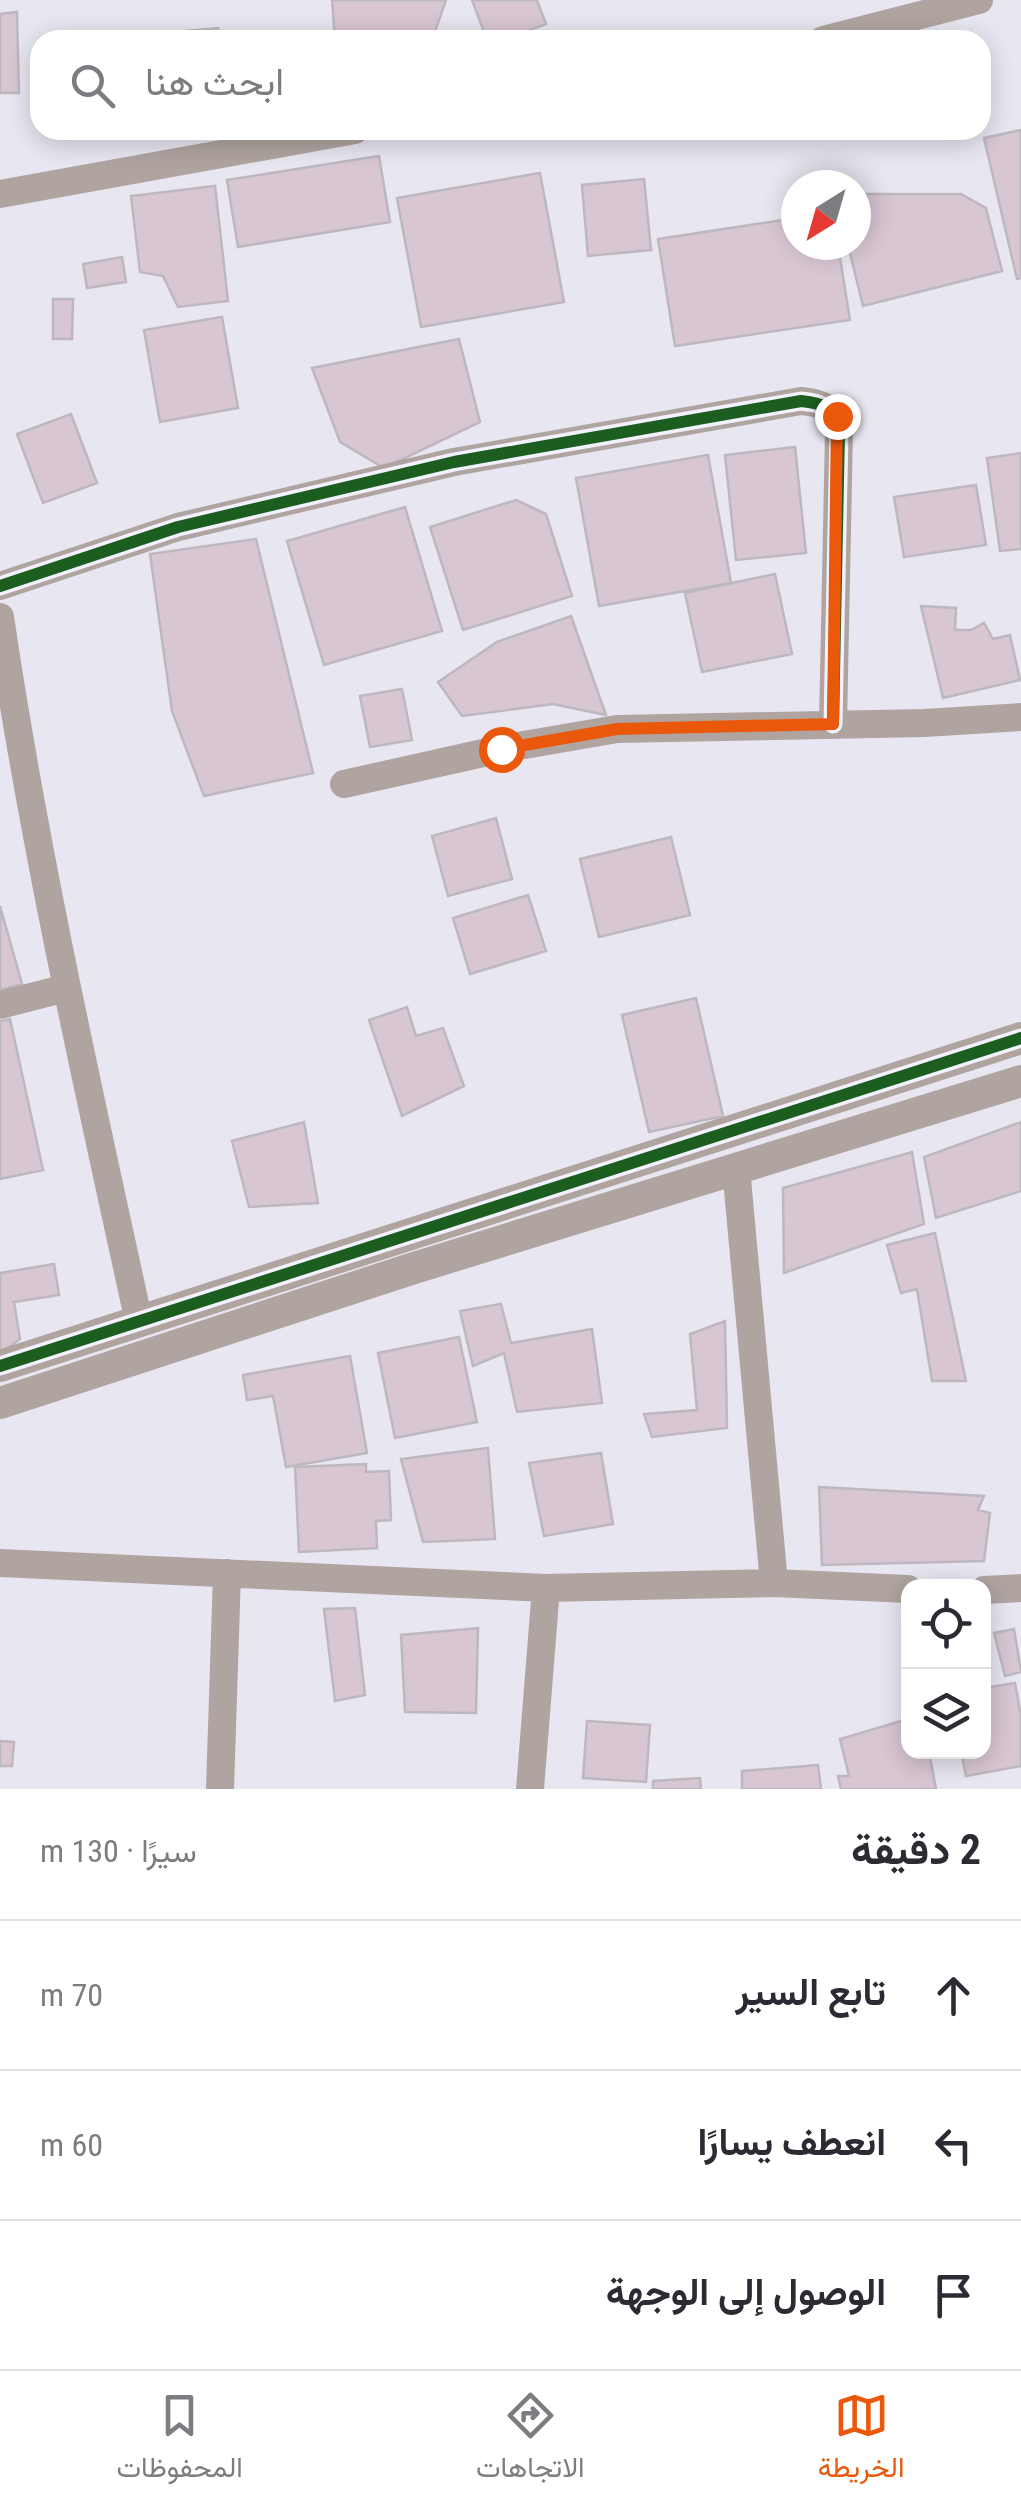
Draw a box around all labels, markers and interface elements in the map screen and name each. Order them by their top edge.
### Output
search box [30,30,991,140]
icon: search [65,58,120,113]
text: ابحث هنا [145,60,284,104]
north arrow [781,170,871,260]
route end [815,394,861,440]
route start [479,727,525,773]
map controls [901,1579,991,1759]
button: locate [901,1579,991,1669]
button: layers [901,1669,991,1759]
text: 2 دقيقة [851,1825,981,1874]
text: سيرًا · 130 m [40,1832,197,1870]
icon: ahead [926,1968,981,2023]
text: تابع السير [736,1970,886,2014]
text: 70 m [40,1976,103,2014]
icon: left [926,2118,981,2173]
text: انعطف يسارًا [697,2120,886,2164]
text: 60 m [40,2126,103,2164]
icon: arrive [926,2268,981,2323]
text: الوصول إلى الوجهة [606,2270,886,2314]
tab: المحفوظات [117,2388,243,2492]
tab: الاتجاهات [476,2388,585,2492]
tab: الخريطة [818,2388,904,2492]

